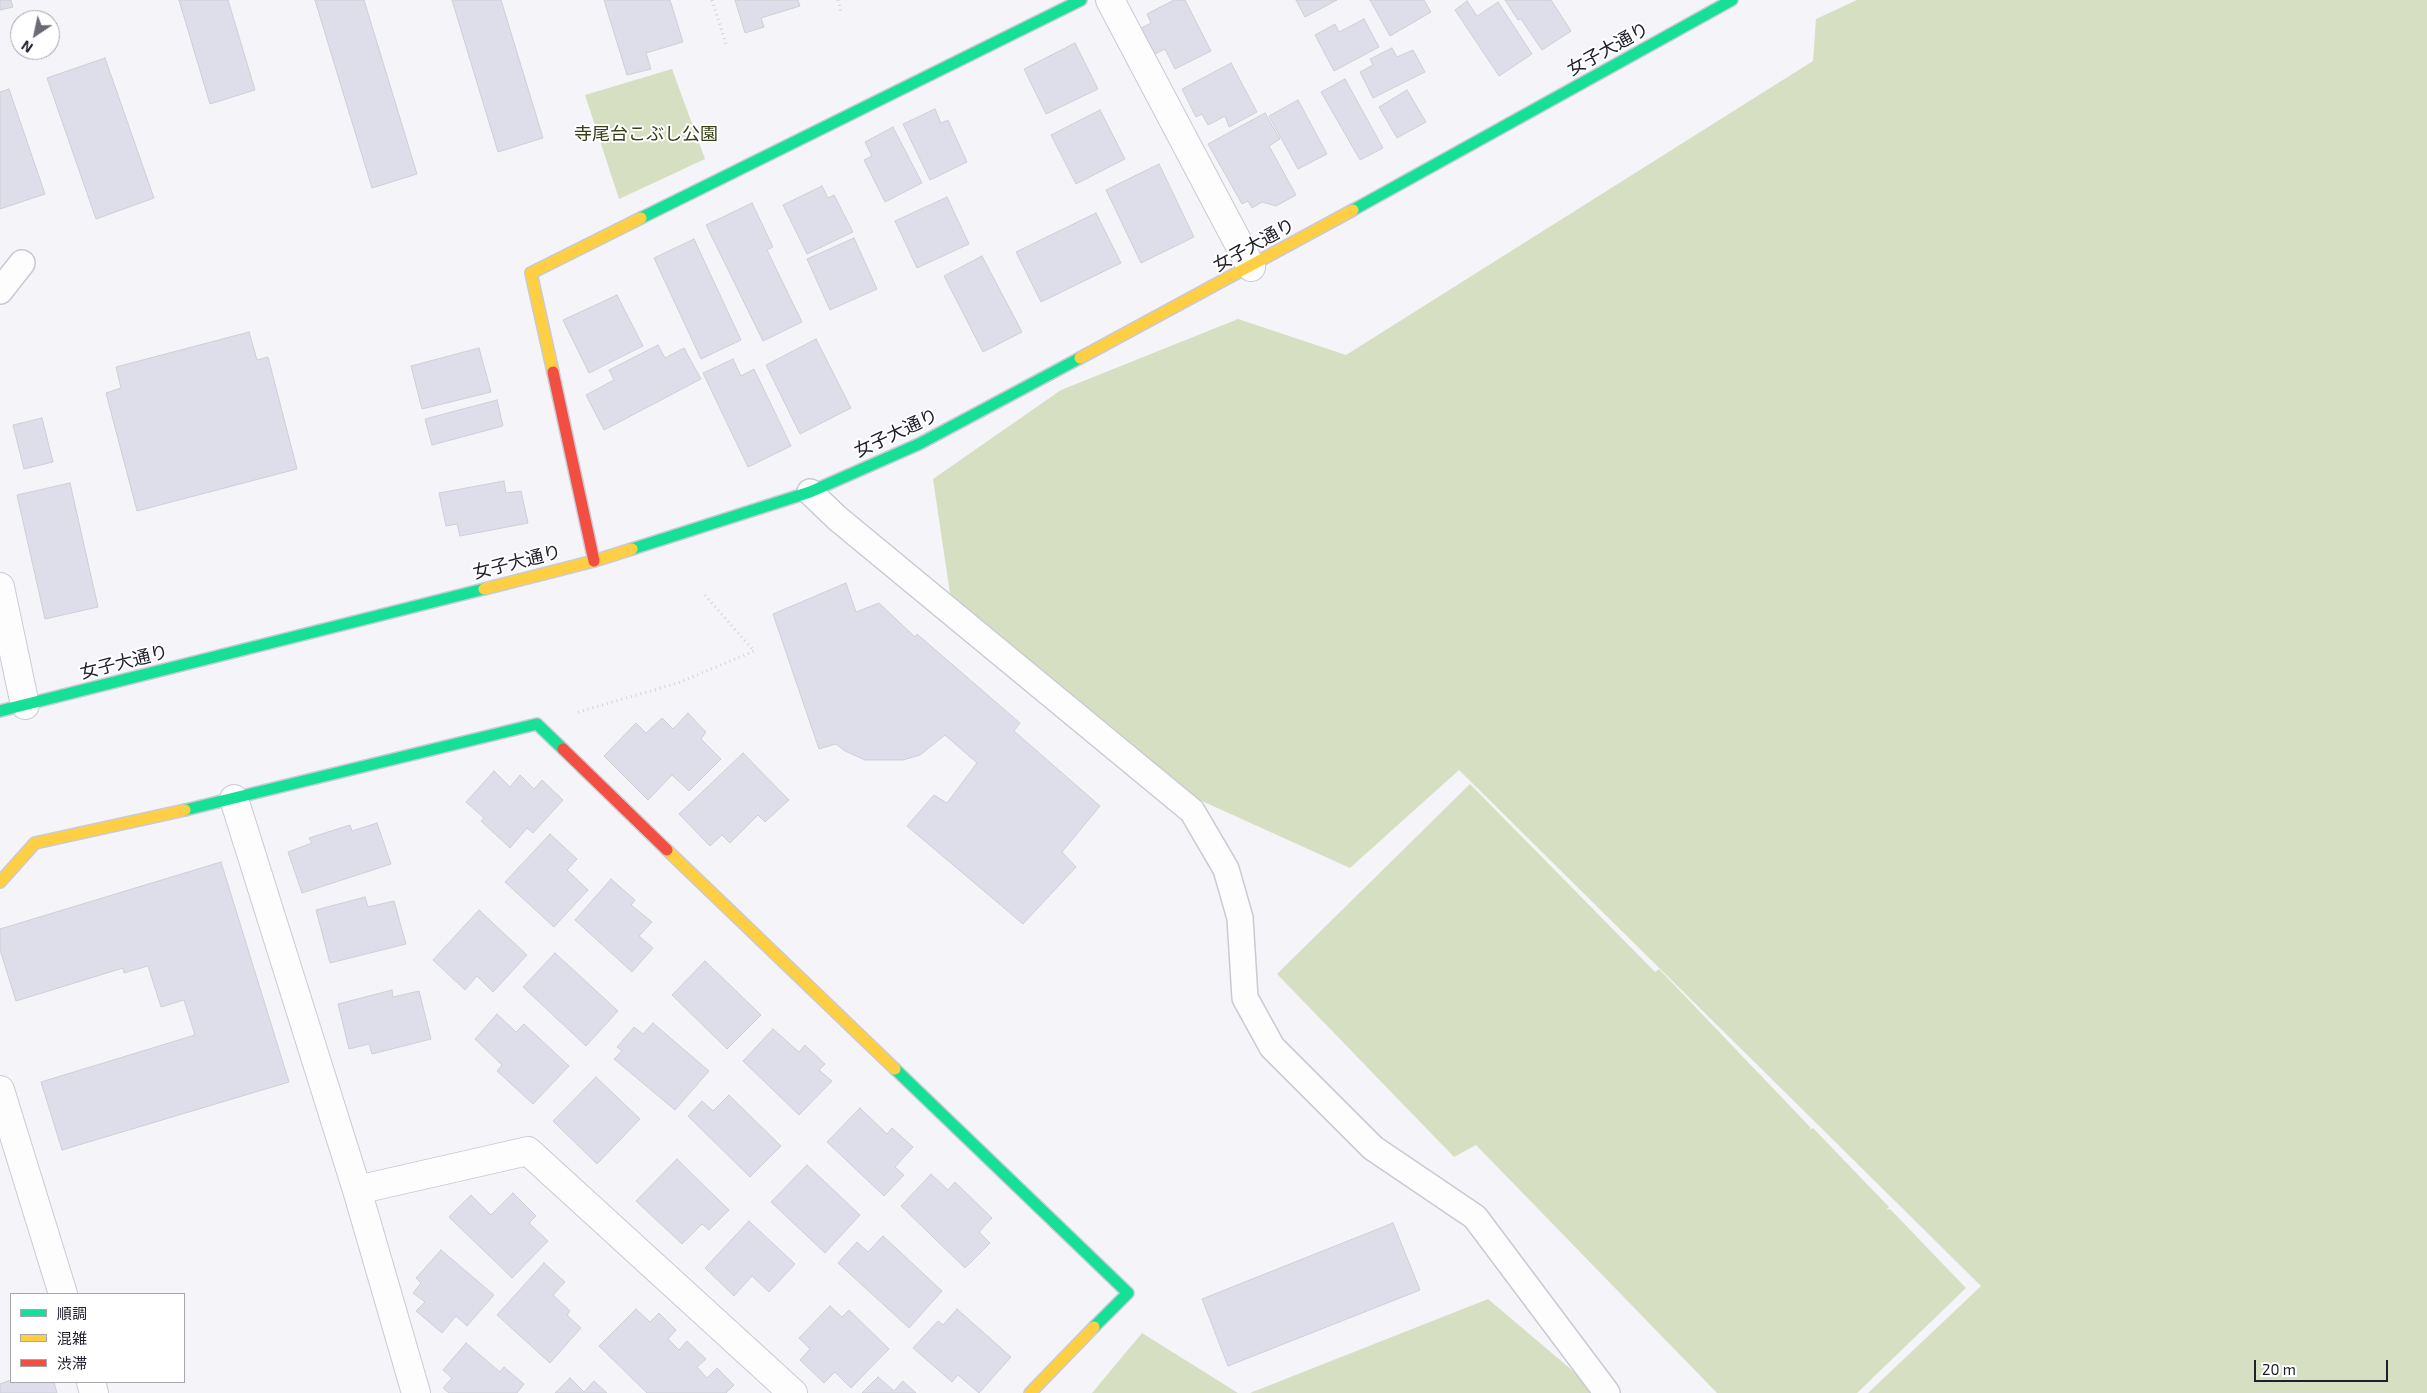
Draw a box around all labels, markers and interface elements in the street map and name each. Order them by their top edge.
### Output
north arrow [10,10,60,60]
street label: 女子大通り [1563,18,1653,80]
text: N [18,37,36,57]
park label: 寺尾台こぶし公園 [574,123,718,145]
street label: 女子大通り [1209,214,1299,276]
street label: 女子大通り [851,404,941,462]
street label: 女子大通り [471,541,563,583]
street label: 女子大通り [78,641,170,683]
legend [10,1293,185,1383]
text: 順調 [57,1304,87,1322]
text: 混雑 [57,1329,87,1347]
scale bar [2257,1350,2391,1382]
text: 渋滞 [57,1354,87,1372]
text: 20 m [2262,1360,2296,1378]

